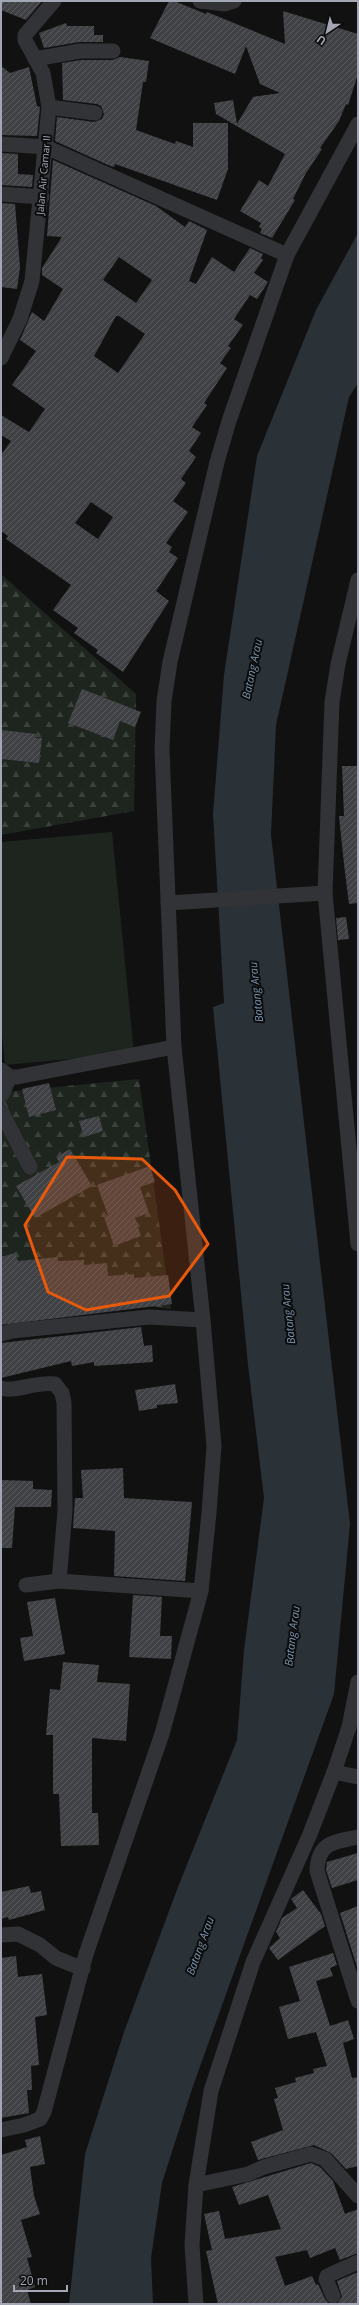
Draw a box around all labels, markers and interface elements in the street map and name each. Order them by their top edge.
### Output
north arrow [307,12,347,52]
text: U [313,32,329,49]
street label: Jalan Air Camar II [32,135,53,216]
water label: Batang Arau [238,638,265,700]
water label: Batang Arau [245,961,266,1023]
water label: Batang Arau [277,1283,298,1345]
water label: Batang Arau [280,1605,303,1667]
water label: Batang Arau [182,1915,217,1977]
scale bar [14,2267,67,2293]
text: 20 m [20,2272,48,2289]

